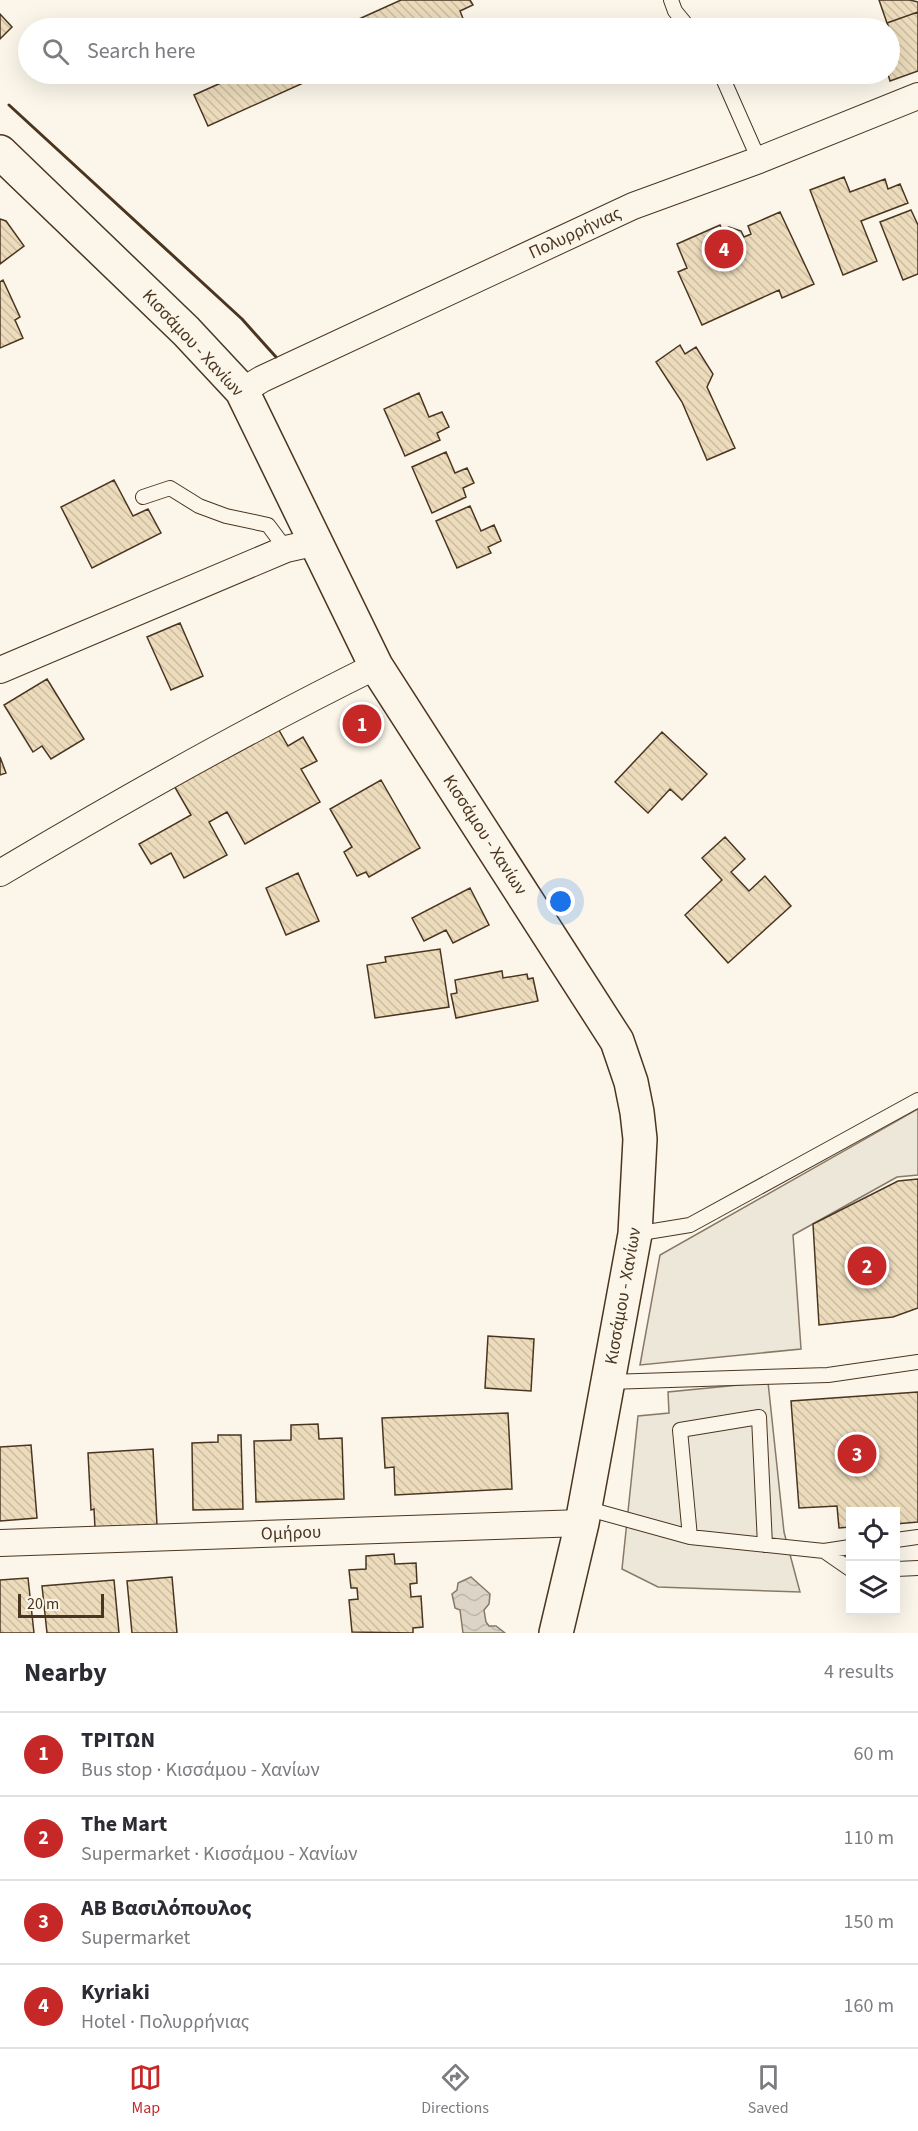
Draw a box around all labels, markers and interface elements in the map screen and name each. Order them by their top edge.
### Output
search box [18,18,900,84]
icon: search [39,35,72,68]
text: Search here [87,35,195,67]
street label: Πολυρρήνιας [525,201,626,265]
pin: 4 [704,226,744,272]
street label: Κισσάμου - Χανίων [136,284,250,403]
pin: 1 [342,702,382,746]
street label: Κισσάμου - Χανίων [437,770,534,900]
your location [546,887,575,916]
street label: Κισσάμου - Χανίων [599,1225,647,1367]
pin: 2 [848,1244,886,1288]
pin: 3 [838,1432,876,1476]
map controls [846,1507,900,1615]
button: locate [846,1507,900,1561]
street label: Ομήρου [260,1519,322,1547]
button: layers [846,1561,900,1615]
scale bar [18,1591,104,1618]
text: 20 m [27,1593,59,1615]
text: Nearby [24,1654,107,1691]
text: 4 results [824,1658,894,1686]
text: ΤΡΙΤΩΝ [81,1724,155,1756]
text: 1 [38,1740,49,1768]
text: 60 m [854,1740,894,1768]
text: Bus stop · Κισσάμου - Χανίων [81,1756,320,1784]
text: The Mart [81,1808,167,1840]
text: 2 [38,1824,49,1852]
text: 110 m [844,1824,894,1852]
text: Supermarket · Κισσάμου - Χανίων [81,1840,357,1868]
text: ΑΒ Βασιλόπουλος [81,1892,251,1924]
text: 3 [38,1908,49,1936]
text: 150 m [844,1908,894,1936]
text: Supermarket [81,1924,190,1952]
text: Kyriaki [81,1976,150,2008]
text: 4 [38,1992,49,2020]
text: 160 m [844,1992,894,2020]
text: Hotel · Πολυρρήνιας [81,2008,250,2036]
tab: Map [129,2061,162,2119]
tab: Directions [421,2061,489,2119]
tab: Saved [748,2061,789,2119]

